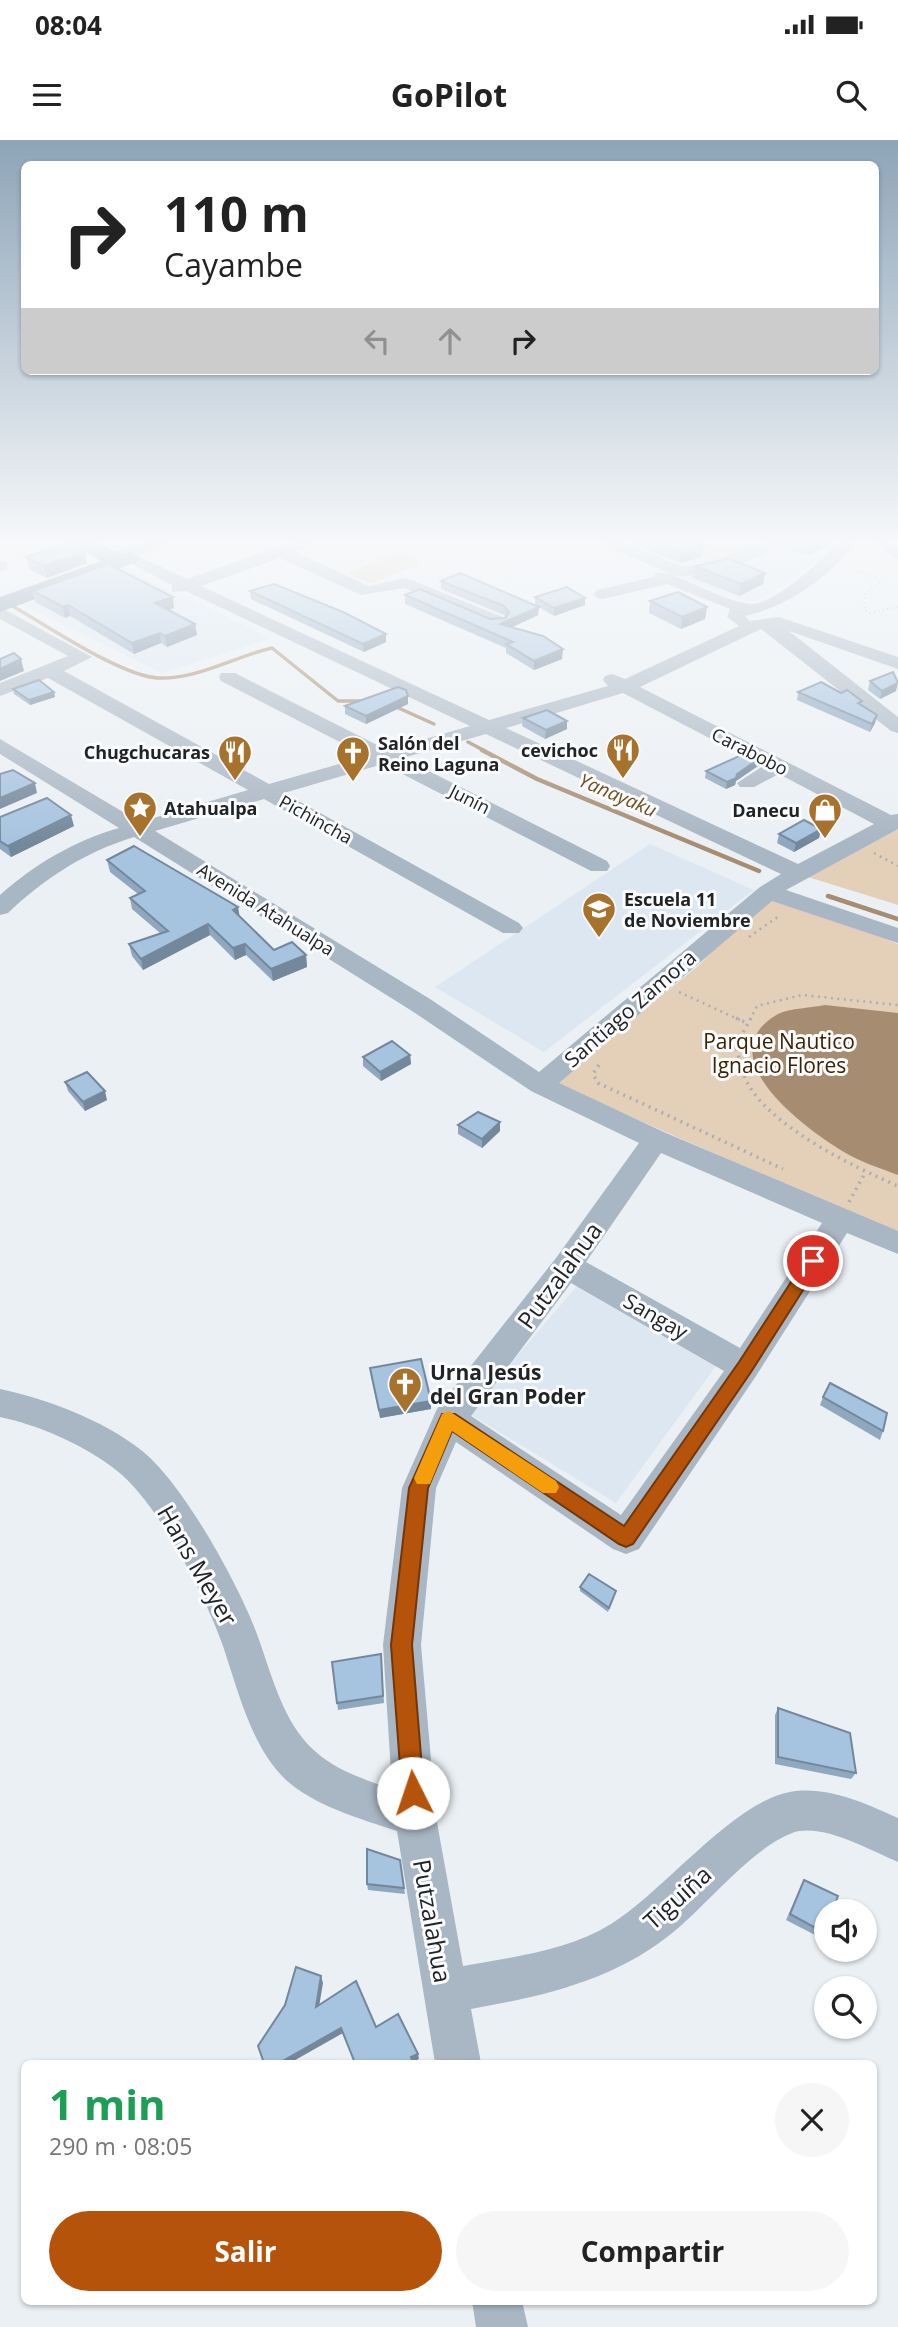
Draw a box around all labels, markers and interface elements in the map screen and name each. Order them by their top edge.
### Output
text: 08:04 [35,7,102,43]
text: GoPilot [391,73,507,116]
icon: menu [28,76,66,114]
icon: search [832,76,870,114]
text: 110 m [164,180,309,246]
icon: right [49,189,140,280]
text: Cayambe [164,243,303,286]
icon: left [358,322,396,360]
icon: ahead [431,322,469,360]
icon: right [504,322,542,360]
street label: Carabobo [708,722,792,780]
place label: Salón del Reino Laguna [378,731,499,776]
restaurant icon: cevichoc [604,731,642,780]
restaurant icon: Chugchucaras [216,733,254,782]
church icon: Salón del Reino Laguna [334,734,372,783]
place label: cevichoc [521,738,598,762]
place label: Chugchucaras [84,740,210,764]
water label: Yanayaku [575,767,661,823]
street label: Junín [444,778,494,819]
place icon: Atahualpa [121,789,159,838]
street label: Pichincha [275,789,357,849]
shop icon: Danecu [806,791,844,840]
place label: Atahualpa [164,796,257,820]
place label: Danecu [732,798,800,822]
street label: Avenida Atahualpa [193,857,339,961]
place label: Escuela 11 de Noviembre [624,887,751,932]
school or university icon: Escuela 11 de Noviembre [580,890,618,939]
street label: Santiago Zamora [558,943,702,1073]
park label: Parque Nautico Ignacio Flores [703,1027,855,1079]
street label: Putzalahua [509,1215,609,1335]
pin [783,1231,843,1291]
icon: arrive [794,1242,832,1280]
street label: Sangay [619,1286,694,1346]
place label: Urna Jesús del Gran Poder [430,1358,586,1410]
church icon: Urna Jesús del Gran Poder [386,1365,424,1414]
street label: Hans Meyer [150,1499,246,1631]
position arrow [376,1756,450,1830]
street label: Putzalahua [406,1857,460,1985]
street label: Tiguiña [636,1858,718,1936]
map controls [814,1899,877,2039]
button: sound [814,1899,877,1962]
button: search [814,1976,877,2039]
text: 1 min [49,2075,166,2132]
button: close [775,2083,849,2157]
text: 290 m · 08:05 [49,2130,192,2162]
button: Salir [49,2211,442,2291]
button: Compartir [456,2211,849,2291]

